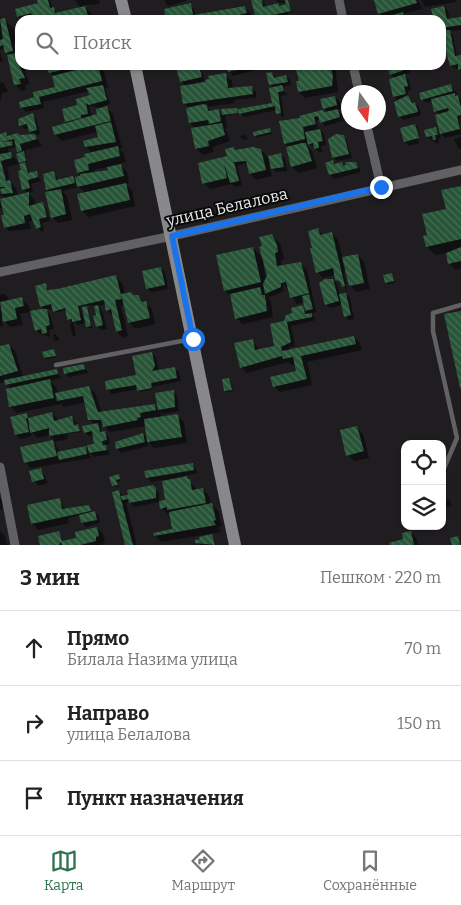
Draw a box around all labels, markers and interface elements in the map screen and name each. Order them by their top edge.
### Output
search box [15,15,446,70]
icon: search [33,29,61,57]
text: Поиск [73,31,132,54]
north arrow [341,85,386,130]
route end [370,176,393,199]
street label: улица Белалова [164,184,290,230]
route start [182,328,205,351]
map controls [401,440,446,530]
button: locate [401,440,446,485]
button: layers [401,485,446,530]
text: 3 мин [20,565,80,591]
text: Пешком · 220 m [320,568,441,587]
text: Прямо [67,627,129,650]
icon: ahead [20,634,48,662]
text: 70 m [405,639,441,658]
text: Билала Назима улица [67,650,238,669]
text: Направо [67,702,149,725]
icon: right [20,709,48,737]
text: 150 m [397,714,441,733]
text: улица Белалова [67,725,191,744]
icon: arrive [20,784,48,812]
text: Пункт назначения [67,787,244,810]
tab: Карта [44,847,84,894]
tab: Маршрут [172,847,235,894]
tab: Сохранённые [323,847,417,894]

